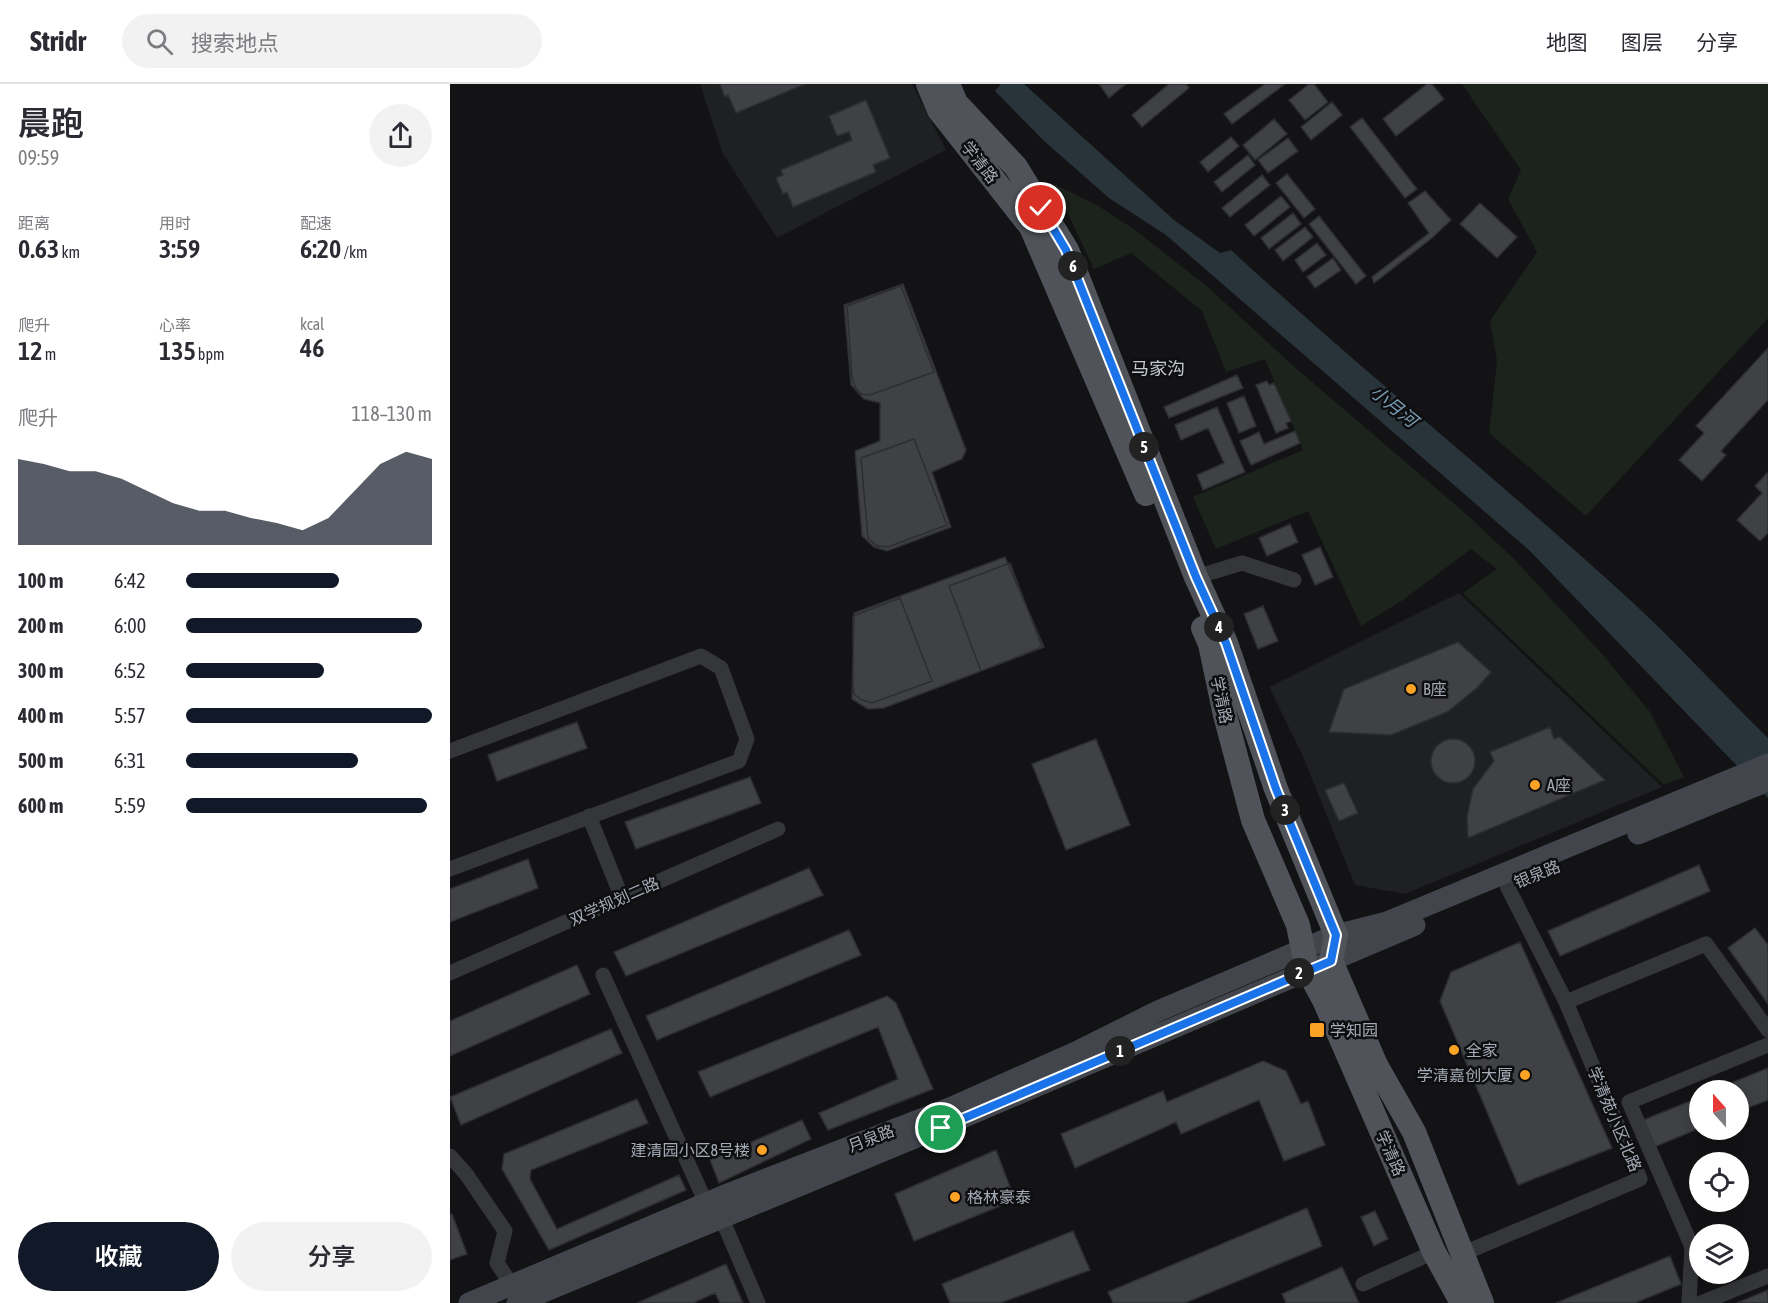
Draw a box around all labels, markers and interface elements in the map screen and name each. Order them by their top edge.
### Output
search box [122,14,542,68]
text: Stridr [30,25,86,57]
icon: search [143,25,176,58]
text: 搜索地点 [191,30,279,56]
text: 地图 [1546,30,1588,54]
text: 图层 [1621,30,1663,54]
text: 分享 [1696,30,1738,54]
text: 晨跑 [18,104,84,142]
button: share [369,104,432,167]
street label: 学清路 [958,138,1002,186]
text: 09:59 [18,146,59,169]
pin [1015,182,1066,233]
icon: check [1024,191,1057,224]
text: 距离 [18,214,50,232]
text: 用时 [159,214,191,232]
text: 配速 [300,214,332,232]
text: 0.63 [18,234,59,264]
text: 3:59 [159,234,200,264]
text: 6:20 [300,234,341,264]
text: km [59,243,80,261]
text: /km [341,243,367,261]
pin: 6 [1058,251,1088,281]
text: 6 [1069,257,1077,275]
text: kcal [300,315,324,333]
text: 爬升 [18,316,50,334]
text: 心率 [159,316,191,334]
text: 46 [300,333,324,363]
text: 12 [18,336,42,366]
text: 135 [159,336,196,366]
text: m [42,345,56,363]
text: bpm [196,345,225,363]
district label: 马家沟 [1131,358,1185,379]
water label: 小月河 [1366,381,1424,433]
text: 118–130 m [351,402,432,425]
text: 爬升 [18,406,58,429]
pin: 5 [1129,432,1159,462]
text: 5 [1140,438,1148,456]
text: 100 m [18,569,63,592]
text: 6:42 [114,569,146,592]
pin: 4 [1204,612,1234,642]
text: 200 m [18,614,63,637]
text: 6:00 [114,614,146,637]
text: 4 [1215,618,1223,636]
text: 300 m [18,659,63,682]
text: 6:52 [114,659,146,682]
street label: 学清路 [1208,675,1236,725]
place label: B座 [1423,680,1447,698]
marker: B座 [1404,682,1418,696]
text: 400 m [18,704,63,727]
text: 5:57 [114,704,146,727]
text: 500 m [18,749,63,772]
text: 6:31 [114,749,146,772]
place label: A座 [1547,776,1571,794]
marker: A座 [1528,778,1542,792]
text: 600 m [18,794,63,817]
text: 5:59 [114,794,146,817]
pin: 3 [1270,795,1300,825]
text: 3 [1281,801,1289,819]
street label: 银泉路 [1511,857,1563,891]
street label: 双学规划二路 [566,873,662,929]
pin: 2 [1284,958,1314,988]
text: 2 [1295,964,1303,982]
marker: 学知园 [1308,1021,1326,1039]
place label: 学知园 [1330,1021,1378,1039]
pin: 1 [1105,1036,1135,1066]
place label: 全家 [1466,1041,1498,1059]
text: 1 [1116,1042,1124,1060]
marker: 全家 [1447,1043,1461,1057]
street label: 学清苑小区北路 [1585,1064,1645,1174]
place label: 学清嘉创大厦 [1417,1066,1513,1084]
marker: 学清嘉创大厦 [1518,1068,1532,1082]
north arrow [1689,1080,1749,1140]
map controls [1689,1080,1749,1284]
pin [915,1102,966,1153]
icon: arrive [924,1111,957,1144]
street label: 月泉路 [845,1121,897,1155]
street label: 学清路 [1373,1127,1409,1179]
place label: 建清园小区8号楼 [630,1141,750,1159]
marker: 建清园小区8号楼 [755,1143,769,1157]
button: locate [1689,1152,1749,1212]
place label: 格林豪泰 [967,1188,1031,1206]
marker: 格林豪泰 [948,1190,962,1204]
button: 收藏 [18,1222,219,1291]
button: 分享 [231,1222,432,1291]
button: layers [1689,1224,1749,1284]

